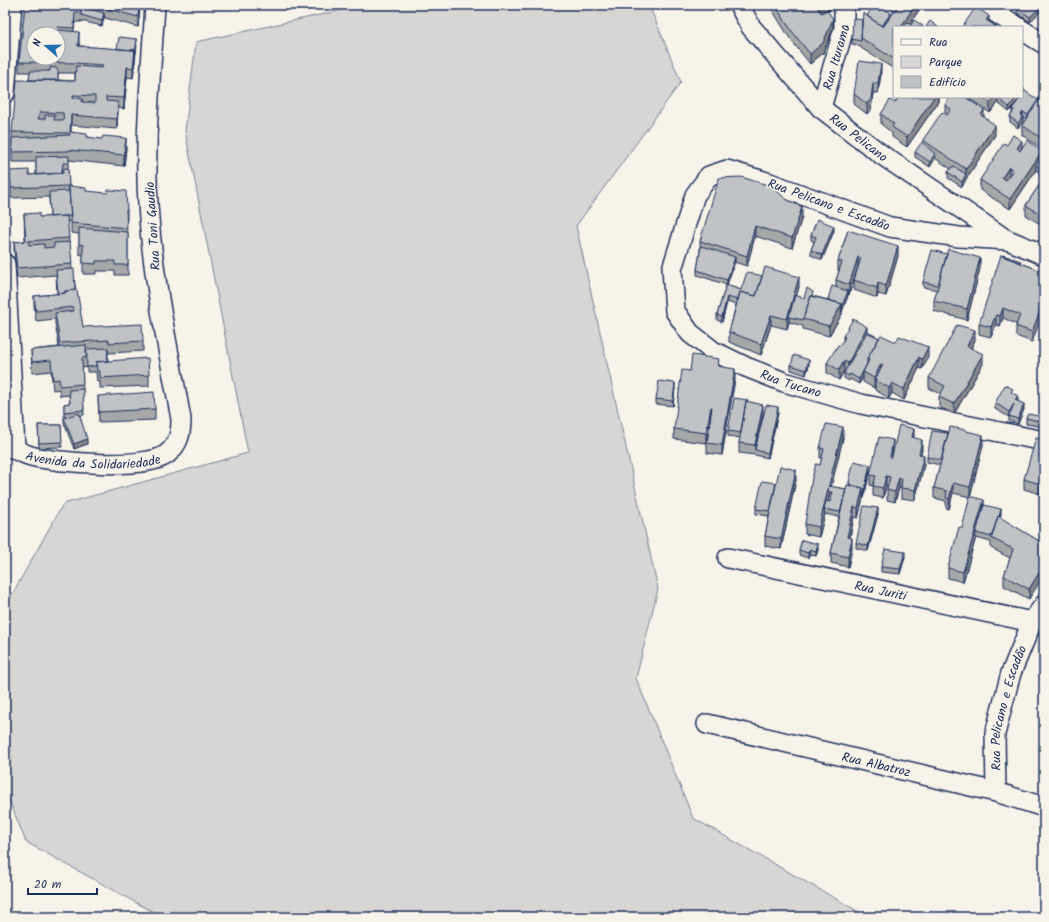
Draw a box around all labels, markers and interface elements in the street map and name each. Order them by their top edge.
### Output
street label: Rua Iturama [818,25,856,93]
north arrow [26,26,66,66]
legend [893,26,1023,98]
text: Rua [929,33,948,52]
text: N [28,37,47,49]
text: Parque [929,53,963,72]
text: Edifício [929,73,966,92]
street label: Rua Pelicano [824,109,892,168]
street label: Rua Pelicano e Escadão [764,174,893,237]
street label: Rua Toni Gaudio [140,181,167,271]
street label: Rua Tucano [757,365,824,404]
street label: Avenida da Solidariedade [23,446,164,476]
street label: Rua Juriti [852,576,909,608]
street label: Rua Pelicano e Escadão [986,642,1033,771]
street label: Rua Albatroz [839,747,913,784]
scale bar [28,870,97,896]
text: 20 m [34,875,62,894]

